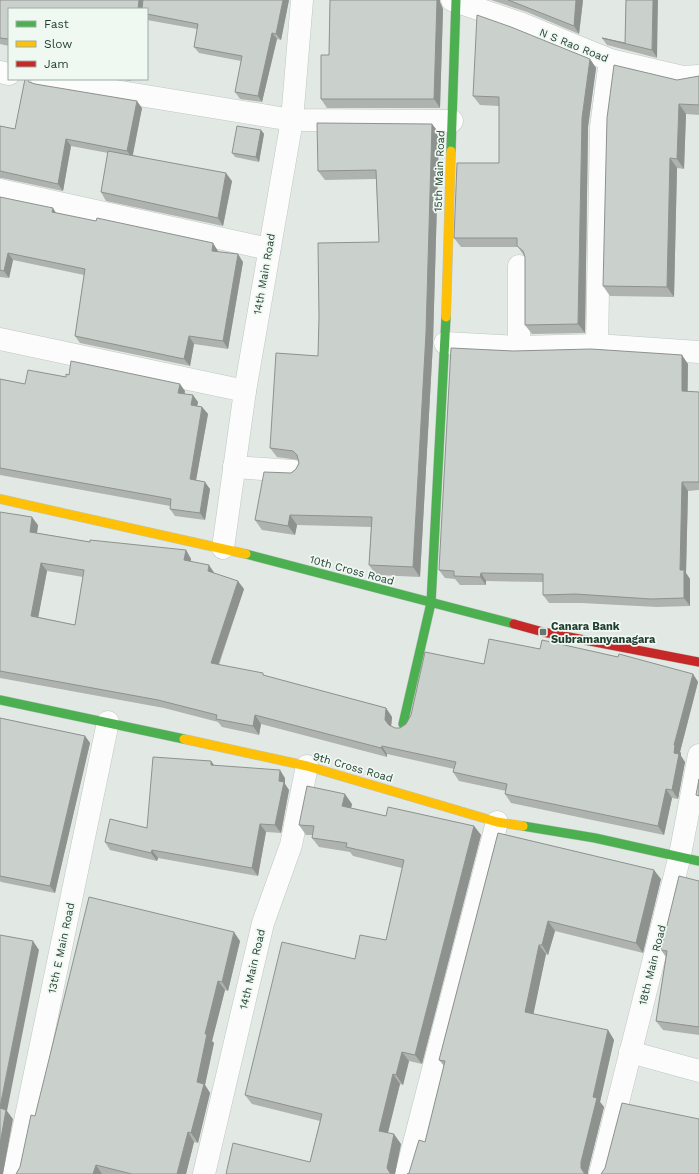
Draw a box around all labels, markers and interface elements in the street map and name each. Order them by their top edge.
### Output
legend [8,8,148,80]
text: Fast [44,17,69,31]
street label: N S Rao Road [537,26,610,65]
text: Slow [44,37,72,51]
text: Jam [44,57,69,71]
street label: 15th Main Road [432,130,447,212]
street label: 14th Main Road [251,233,278,316]
street label: 10th Cross Road [308,553,396,588]
place label: Canara Bank Subramanyanagara [551,620,656,646]
marker: Canara Bank Subramanyanagara [538,627,548,637]
street label: 9th Cross Road [311,750,394,785]
street label: 13th E Main Road [46,901,77,995]
street label: 18th Main Road [636,924,669,1007]
street label: 14th Main Road [237,928,268,1011]

